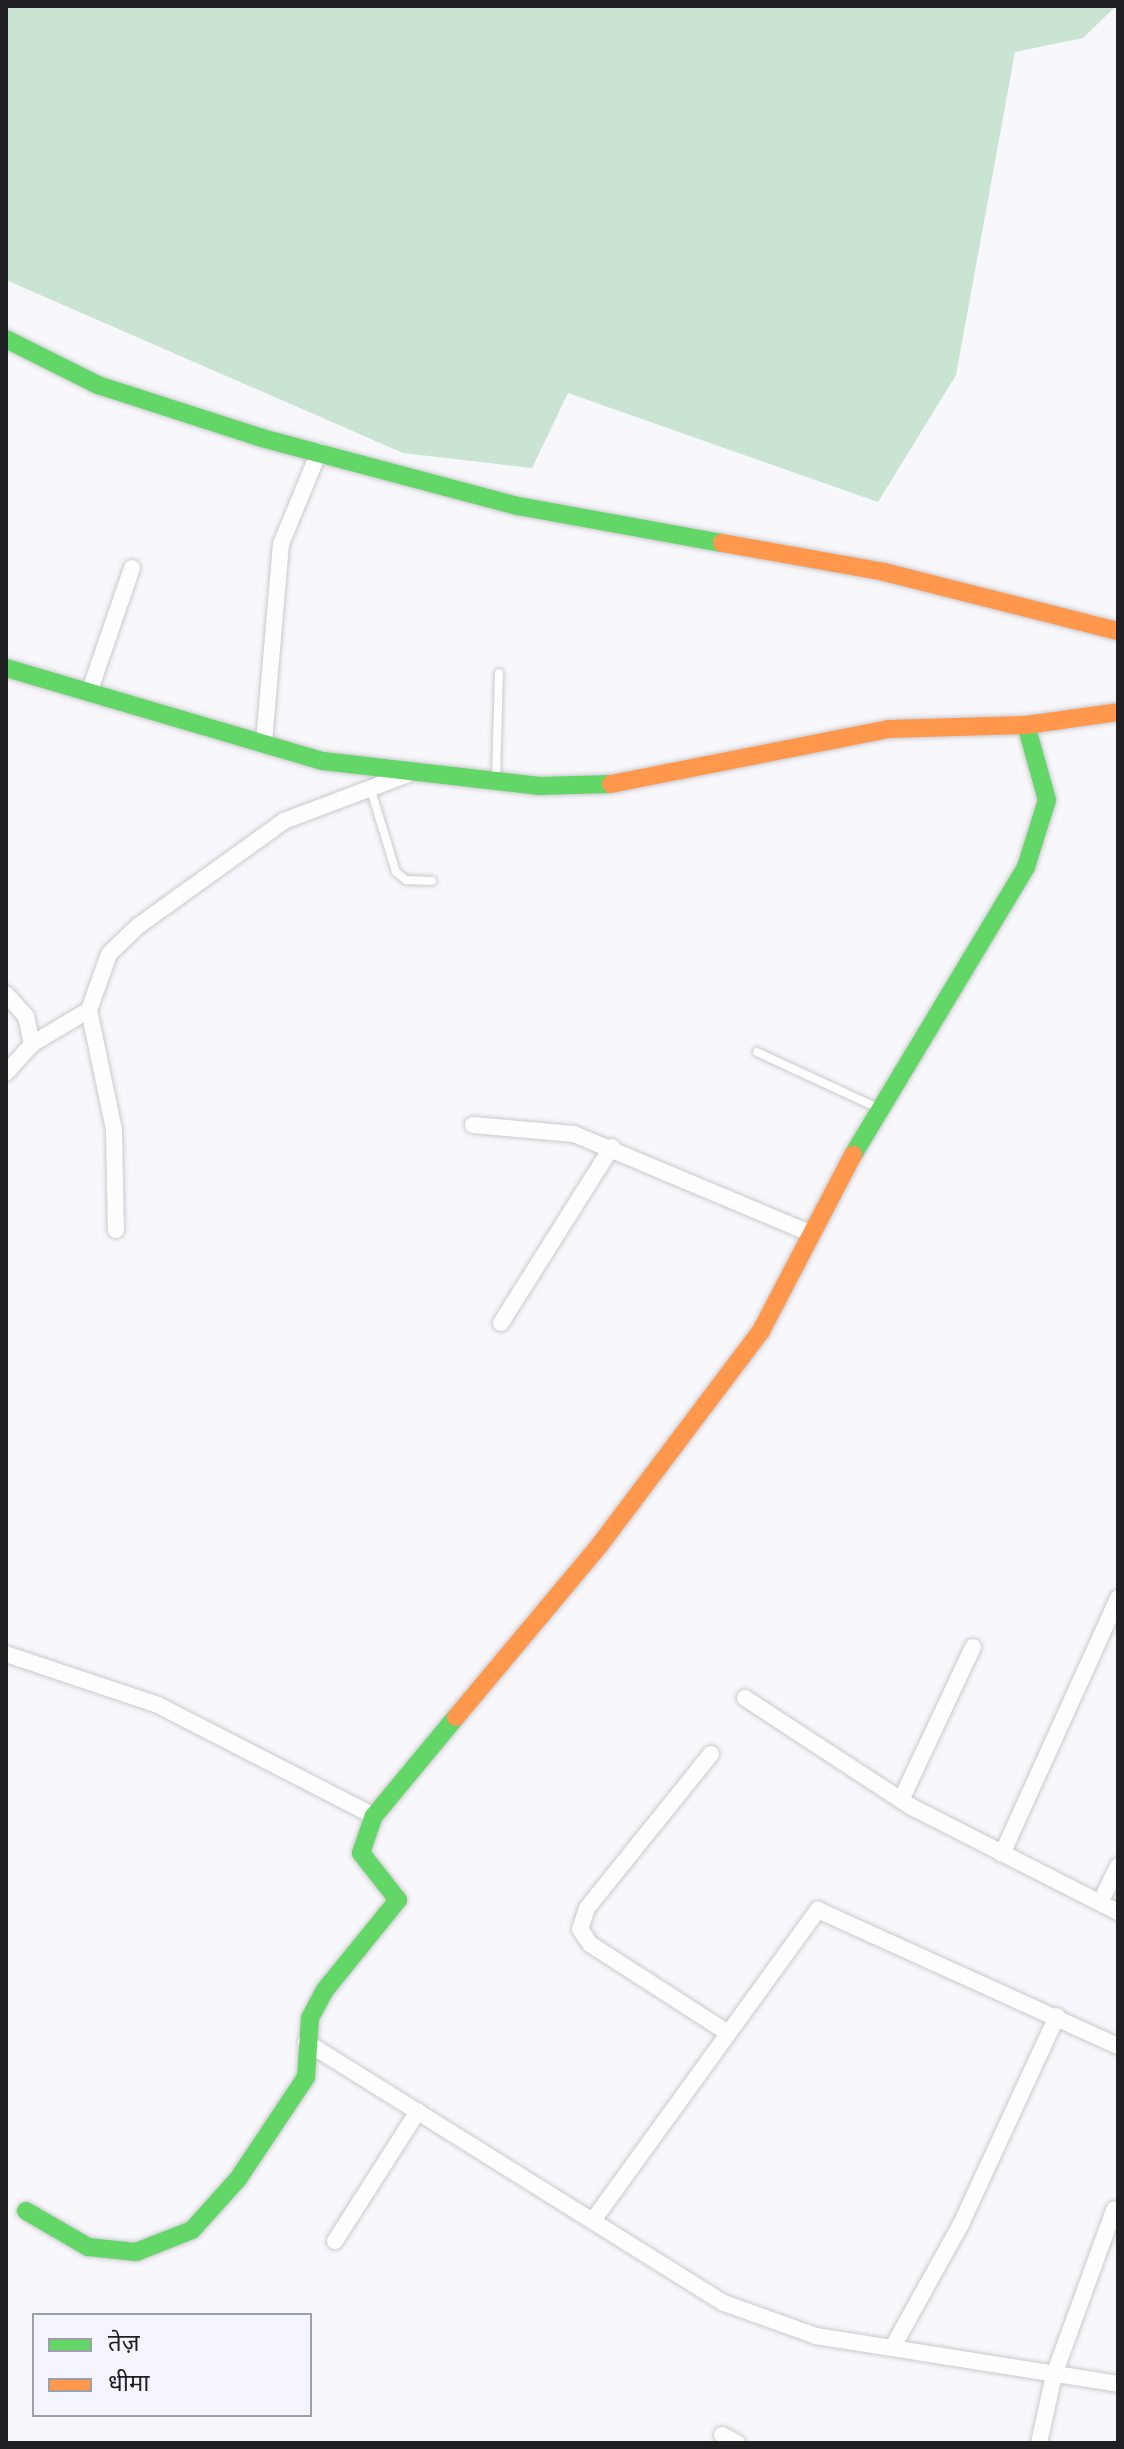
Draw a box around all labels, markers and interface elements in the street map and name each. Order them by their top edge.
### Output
legend [32,2313,312,2417]
text: तेज़ [108,2329,140,2357]
text: धीमा [108,2369,150,2397]

